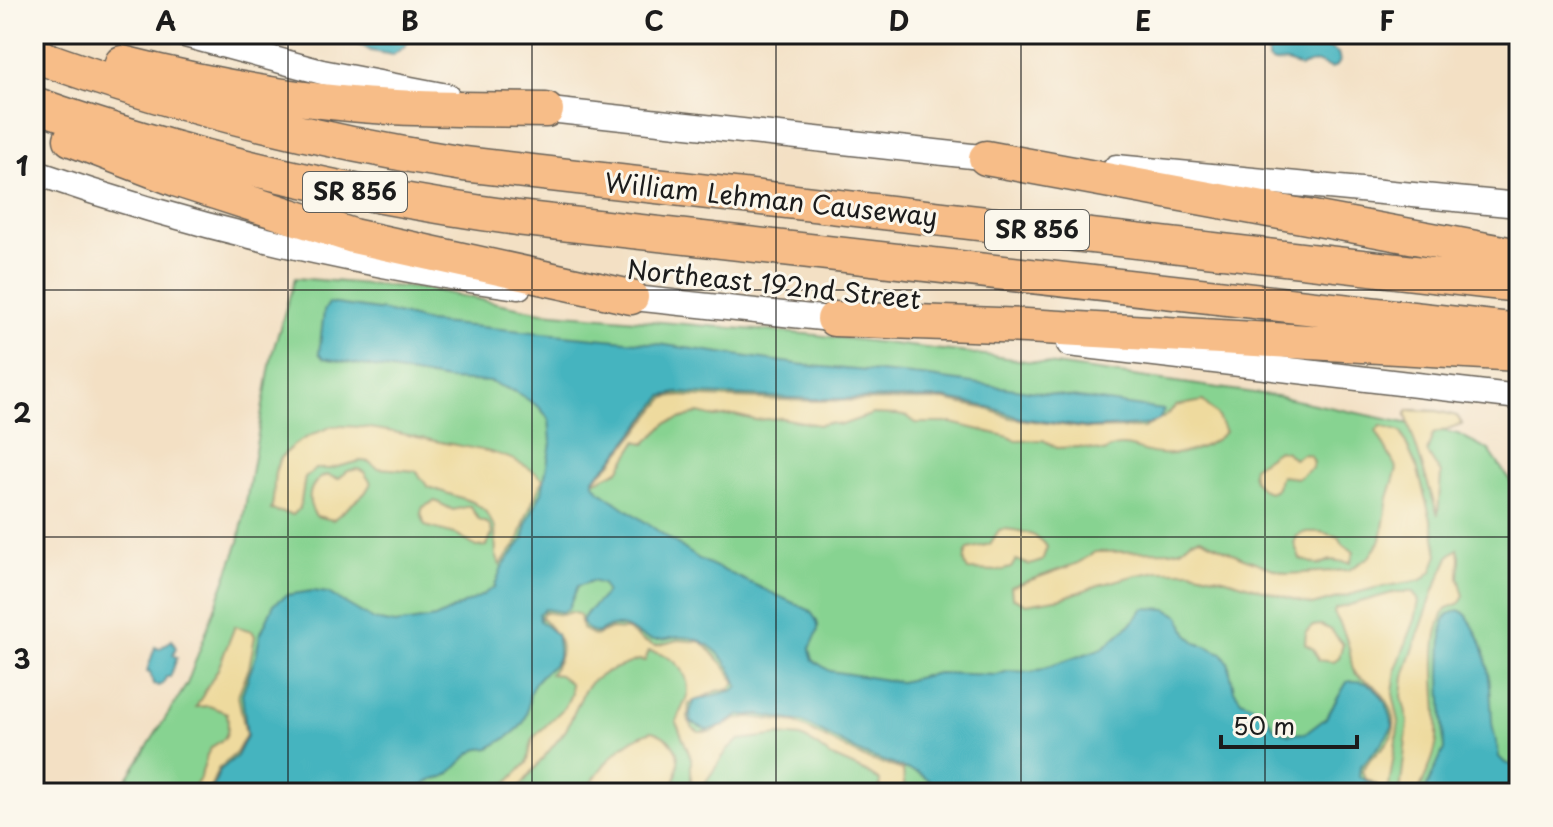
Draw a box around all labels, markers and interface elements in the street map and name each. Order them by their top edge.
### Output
text: A [156,1,176,40]
text: B [401,1,419,40]
text: C [644,1,664,40]
text: D [889,1,909,40]
text: E [1135,1,1151,40]
text: F [1379,1,1395,40]
text: 1 [16,146,28,185]
street label: William Lehman Causeway [603,162,939,235]
road number: SR 856 [303,172,407,212]
road number: SR 856 [985,210,1089,250]
street label: Northeast 192nd Street [625,249,923,318]
text: 2 [13,393,31,432]
text: 3 [13,639,31,678]
scale bar [1221,699,1357,749]
text: 50 m [1233,707,1295,743]

